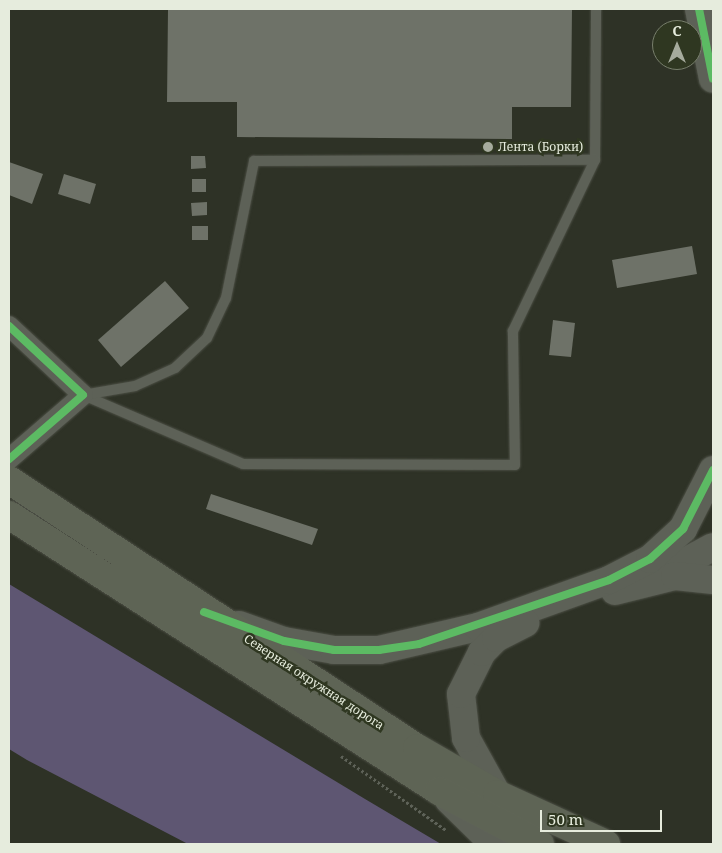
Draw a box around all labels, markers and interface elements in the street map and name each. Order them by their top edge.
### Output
north arrow [652,20,702,70]
text: С [672,21,682,40]
place label: Лента (Борки) [498,140,583,154]
marker: Лента (Борки) [482,141,494,153]
street label: Северная окружная дорога [241,631,387,733]
scale bar [542,800,664,832]
text: 50 m [548,809,583,829]

